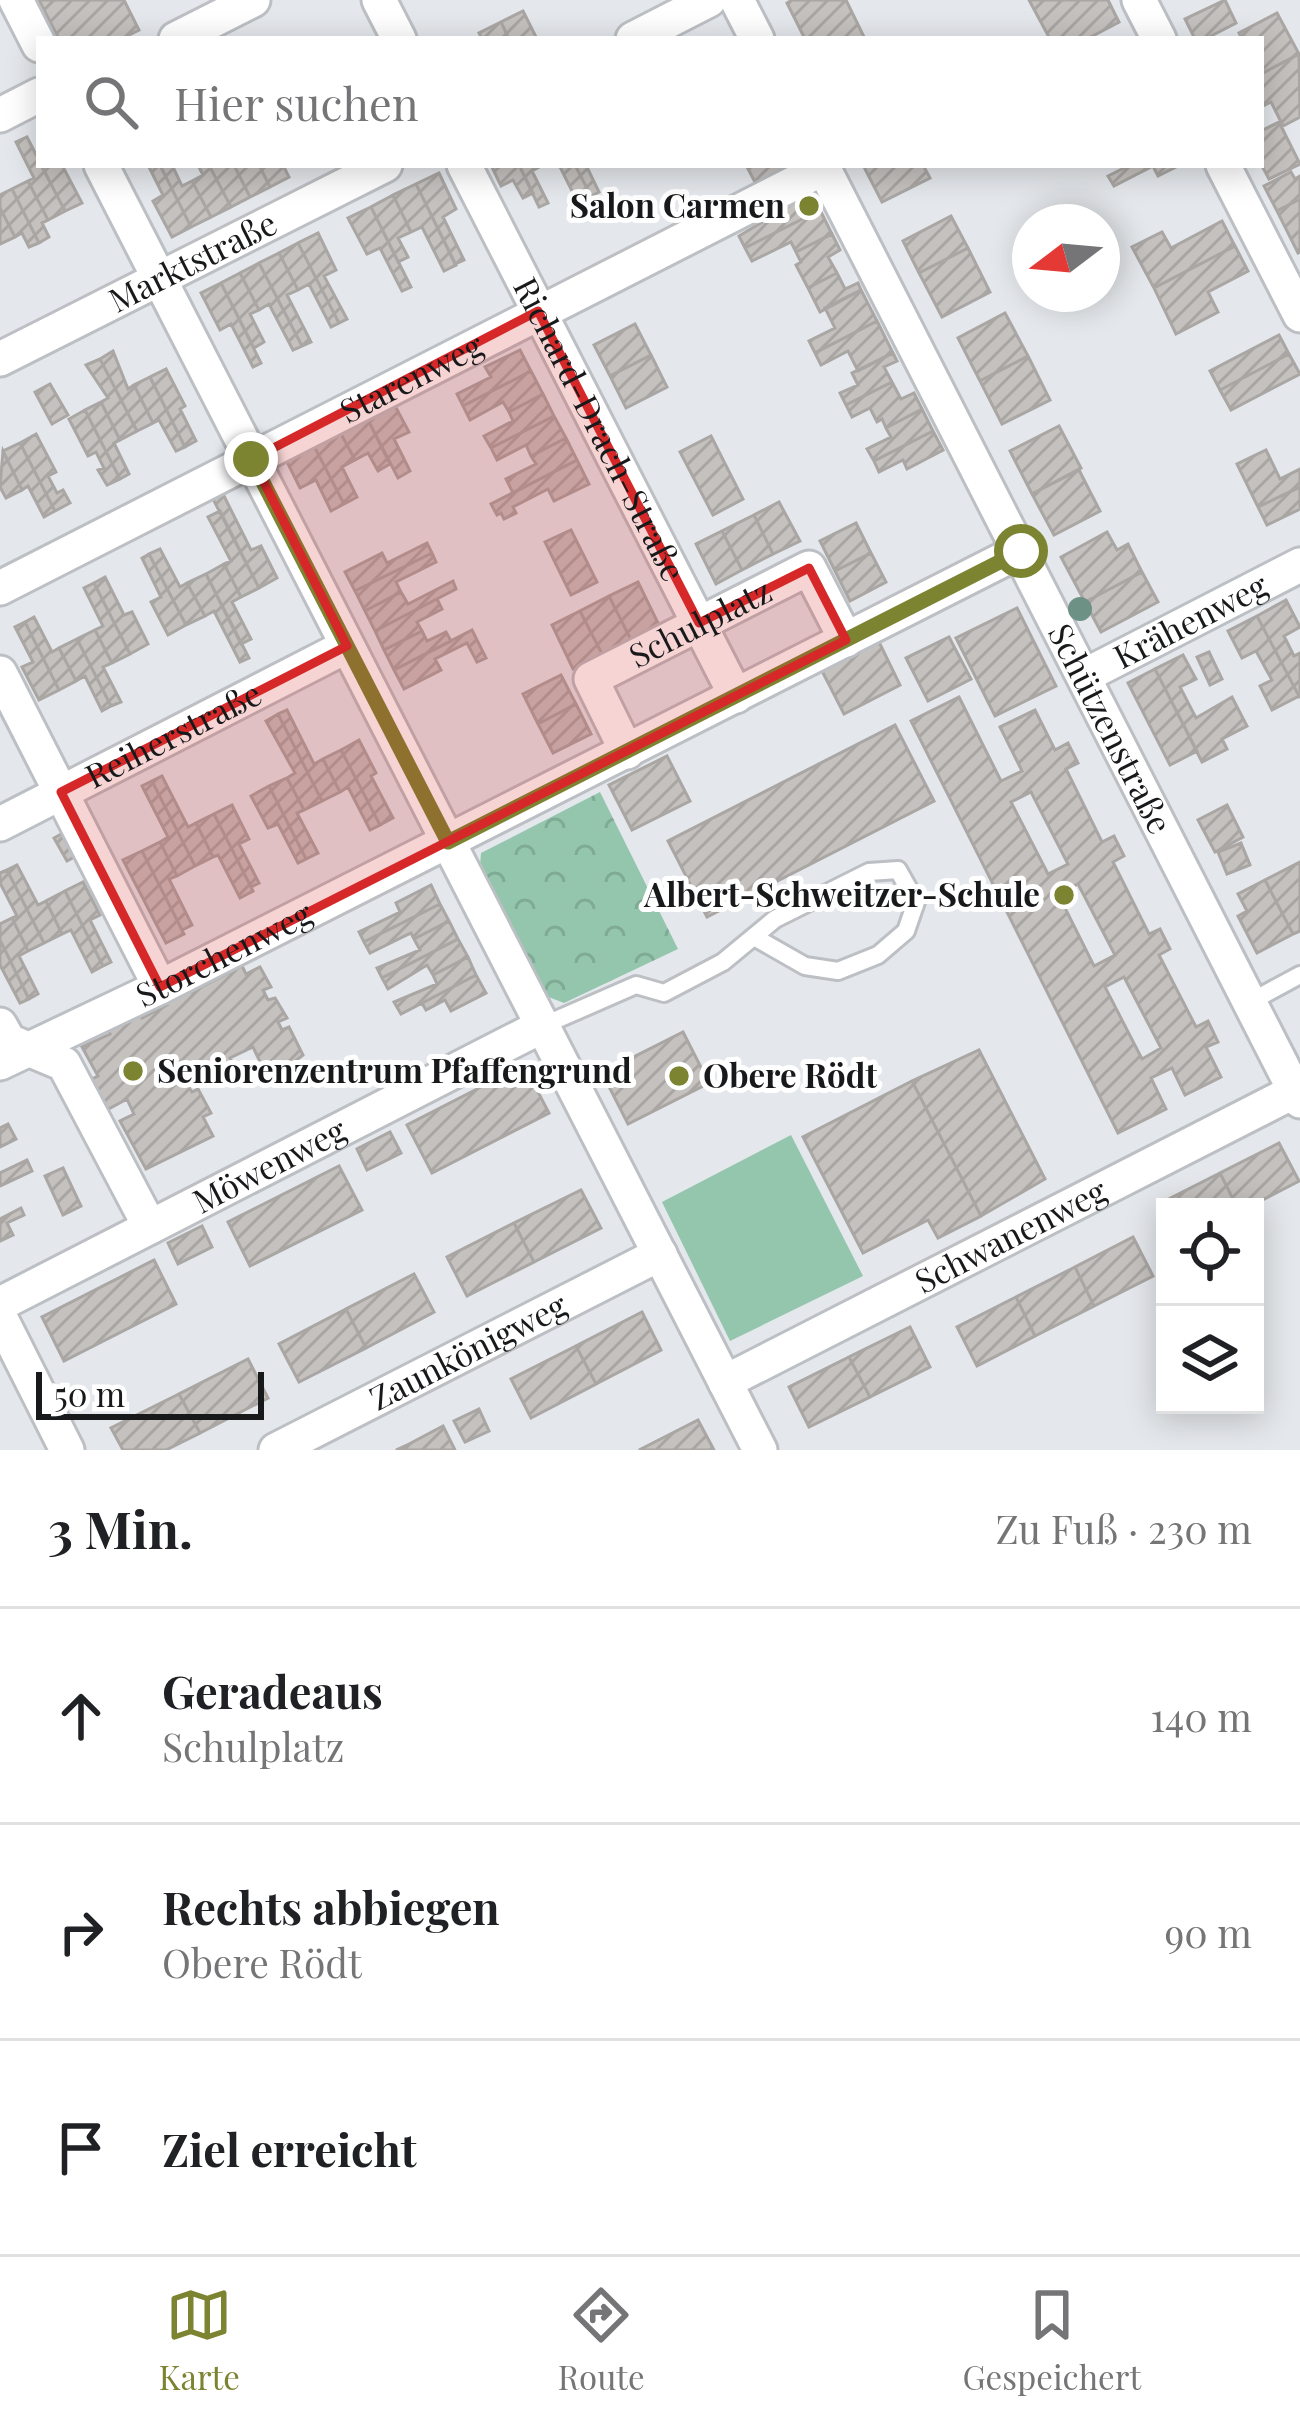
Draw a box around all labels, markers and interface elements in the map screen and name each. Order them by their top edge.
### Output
search box [36,36,1264,168]
icon: search [78,69,144,135]
text: Hier suchen [174,72,419,132]
place label: Salon Carmen [570,182,785,226]
marker: Salon Carmen [796,193,822,219]
street label: Marktstraße [101,199,283,321]
north arrow [1012,204,1120,312]
street label: Richard-Drach-Straße [505,269,697,588]
street label: Starenweg [332,321,490,431]
route end [224,432,278,486]
route start [994,524,1048,578]
street label: Krähenweg [1105,561,1275,677]
street label: Schulplatz [621,567,778,676]
street label: Schützenstraße [1040,615,1184,840]
street label: Reiherstraße [77,670,268,797]
place label: Albert-Schweitzer-Schule [643,871,1040,915]
marker: Albert-Schweitzer-Schule [1051,882,1077,908]
street label: Storchenweg [128,889,319,1016]
place label: Seniorenzentrum Pfaffengrund [157,1047,632,1091]
place label: Obere Rödt [703,1052,877,1096]
marker: Seniorenzentrum Pfaffengrund [120,1058,146,1084]
marker: Obere Rödt [666,1063,692,1089]
street label: Möwenweg [185,1106,353,1222]
street label: Schwanenweg [907,1167,1114,1302]
map controls [1156,1198,1264,1414]
button: locate [1156,1198,1264,1306]
street label: Zaunkönigweg [361,1281,574,1419]
button: layers [1156,1306,1264,1414]
scale bar [36,1366,264,1419]
text: 50 m [54,1371,125,1415]
text: 3 Min. [48,1494,193,1562]
text: Zu Fuß · 230 m [995,1502,1252,1554]
text: Geradeaus [162,1660,383,1720]
icon: ahead [48,1683,114,1749]
text: 140 m [1151,1690,1252,1742]
text: Schulplatz [162,1720,344,1772]
text: Rechts abbiegen [162,1876,500,1936]
icon: right [48,1899,114,1965]
text: 90 m [1164,1906,1252,1958]
text: Obere Rödt [162,1936,362,1988]
icon: arrive [48,2115,114,2181]
text: Ziel erreicht [162,2118,417,2178]
tab: Karte [159,2282,240,2398]
tab: Route [558,2282,645,2398]
tab: Gespeichert [962,2282,1141,2398]

